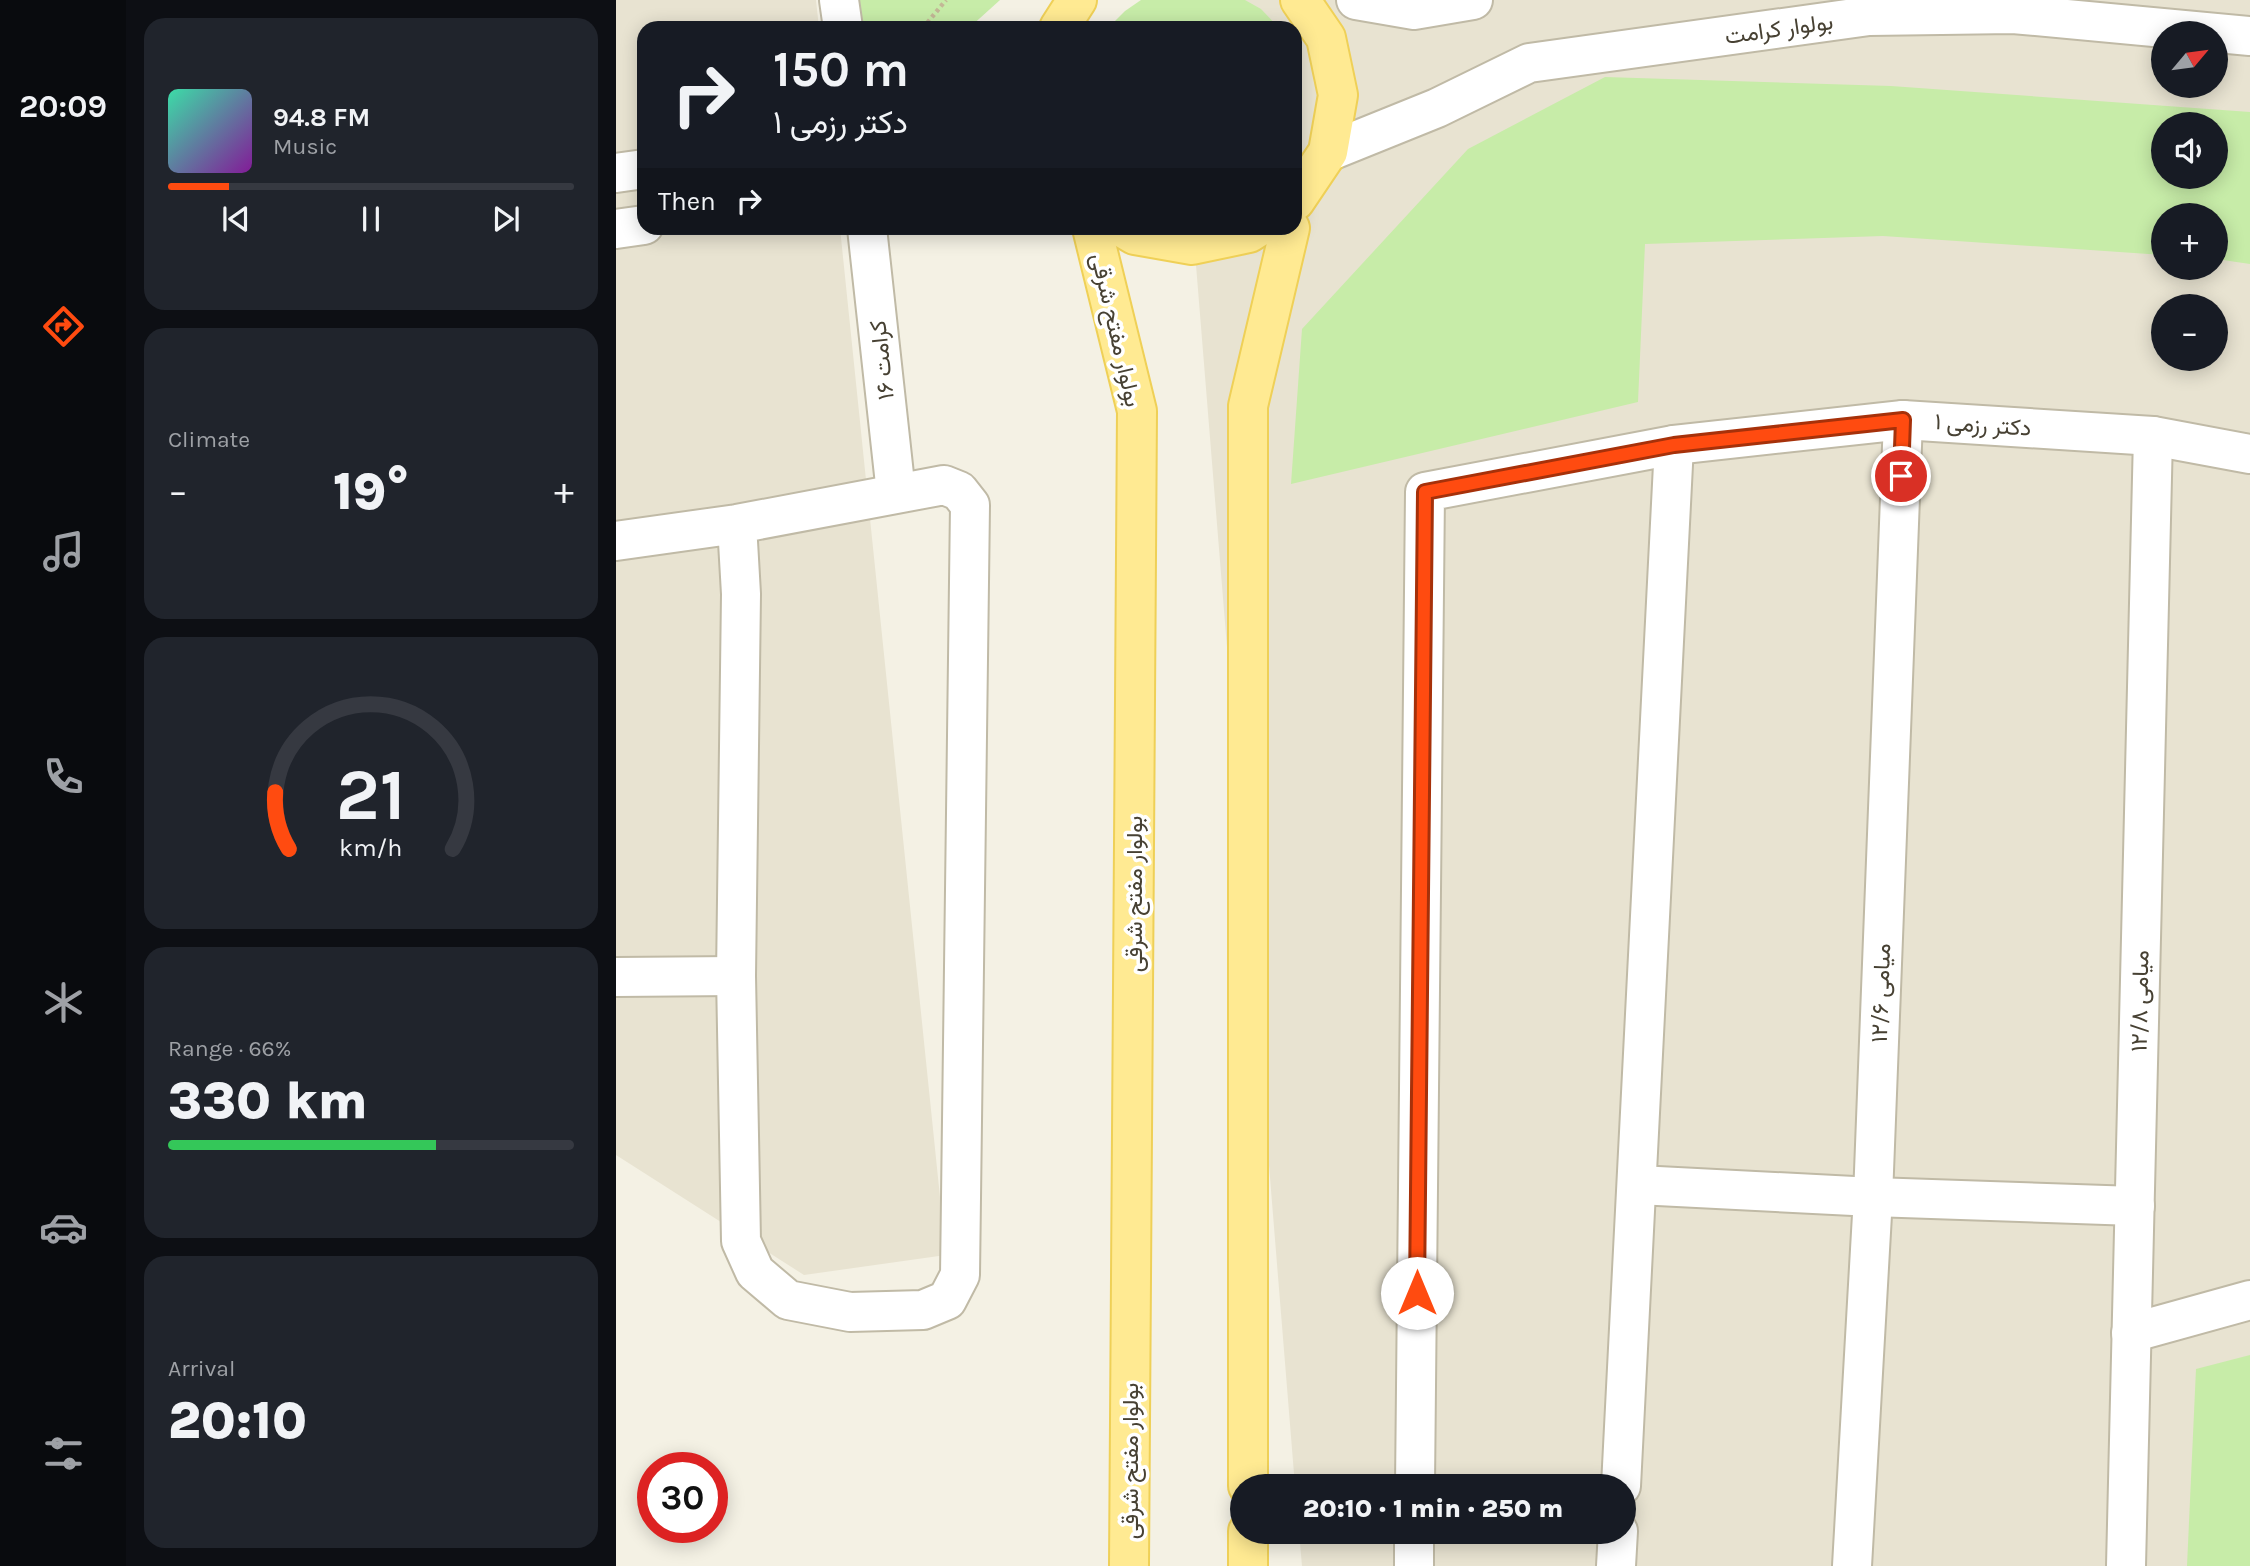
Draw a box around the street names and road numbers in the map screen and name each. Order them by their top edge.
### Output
street label: بولوار کرامت [1723,8,1835,51]
street label: بولوار مفتح شرقی [1083,251,1147,410]
street label: کرامت ۱۶ [864,319,901,401]
street label: دکتر رزمی ۱ [1934,408,2032,443]
street label: بولوار مفتح شرقی [1121,816,1150,972]
street label: میامی ۱۲/۶ [1866,943,1896,1043]
street label: میامی ۱۲/۸ [2126,950,2154,1052]
street label: بولوار مفتح شرقی [1117,1383,1146,1539]

